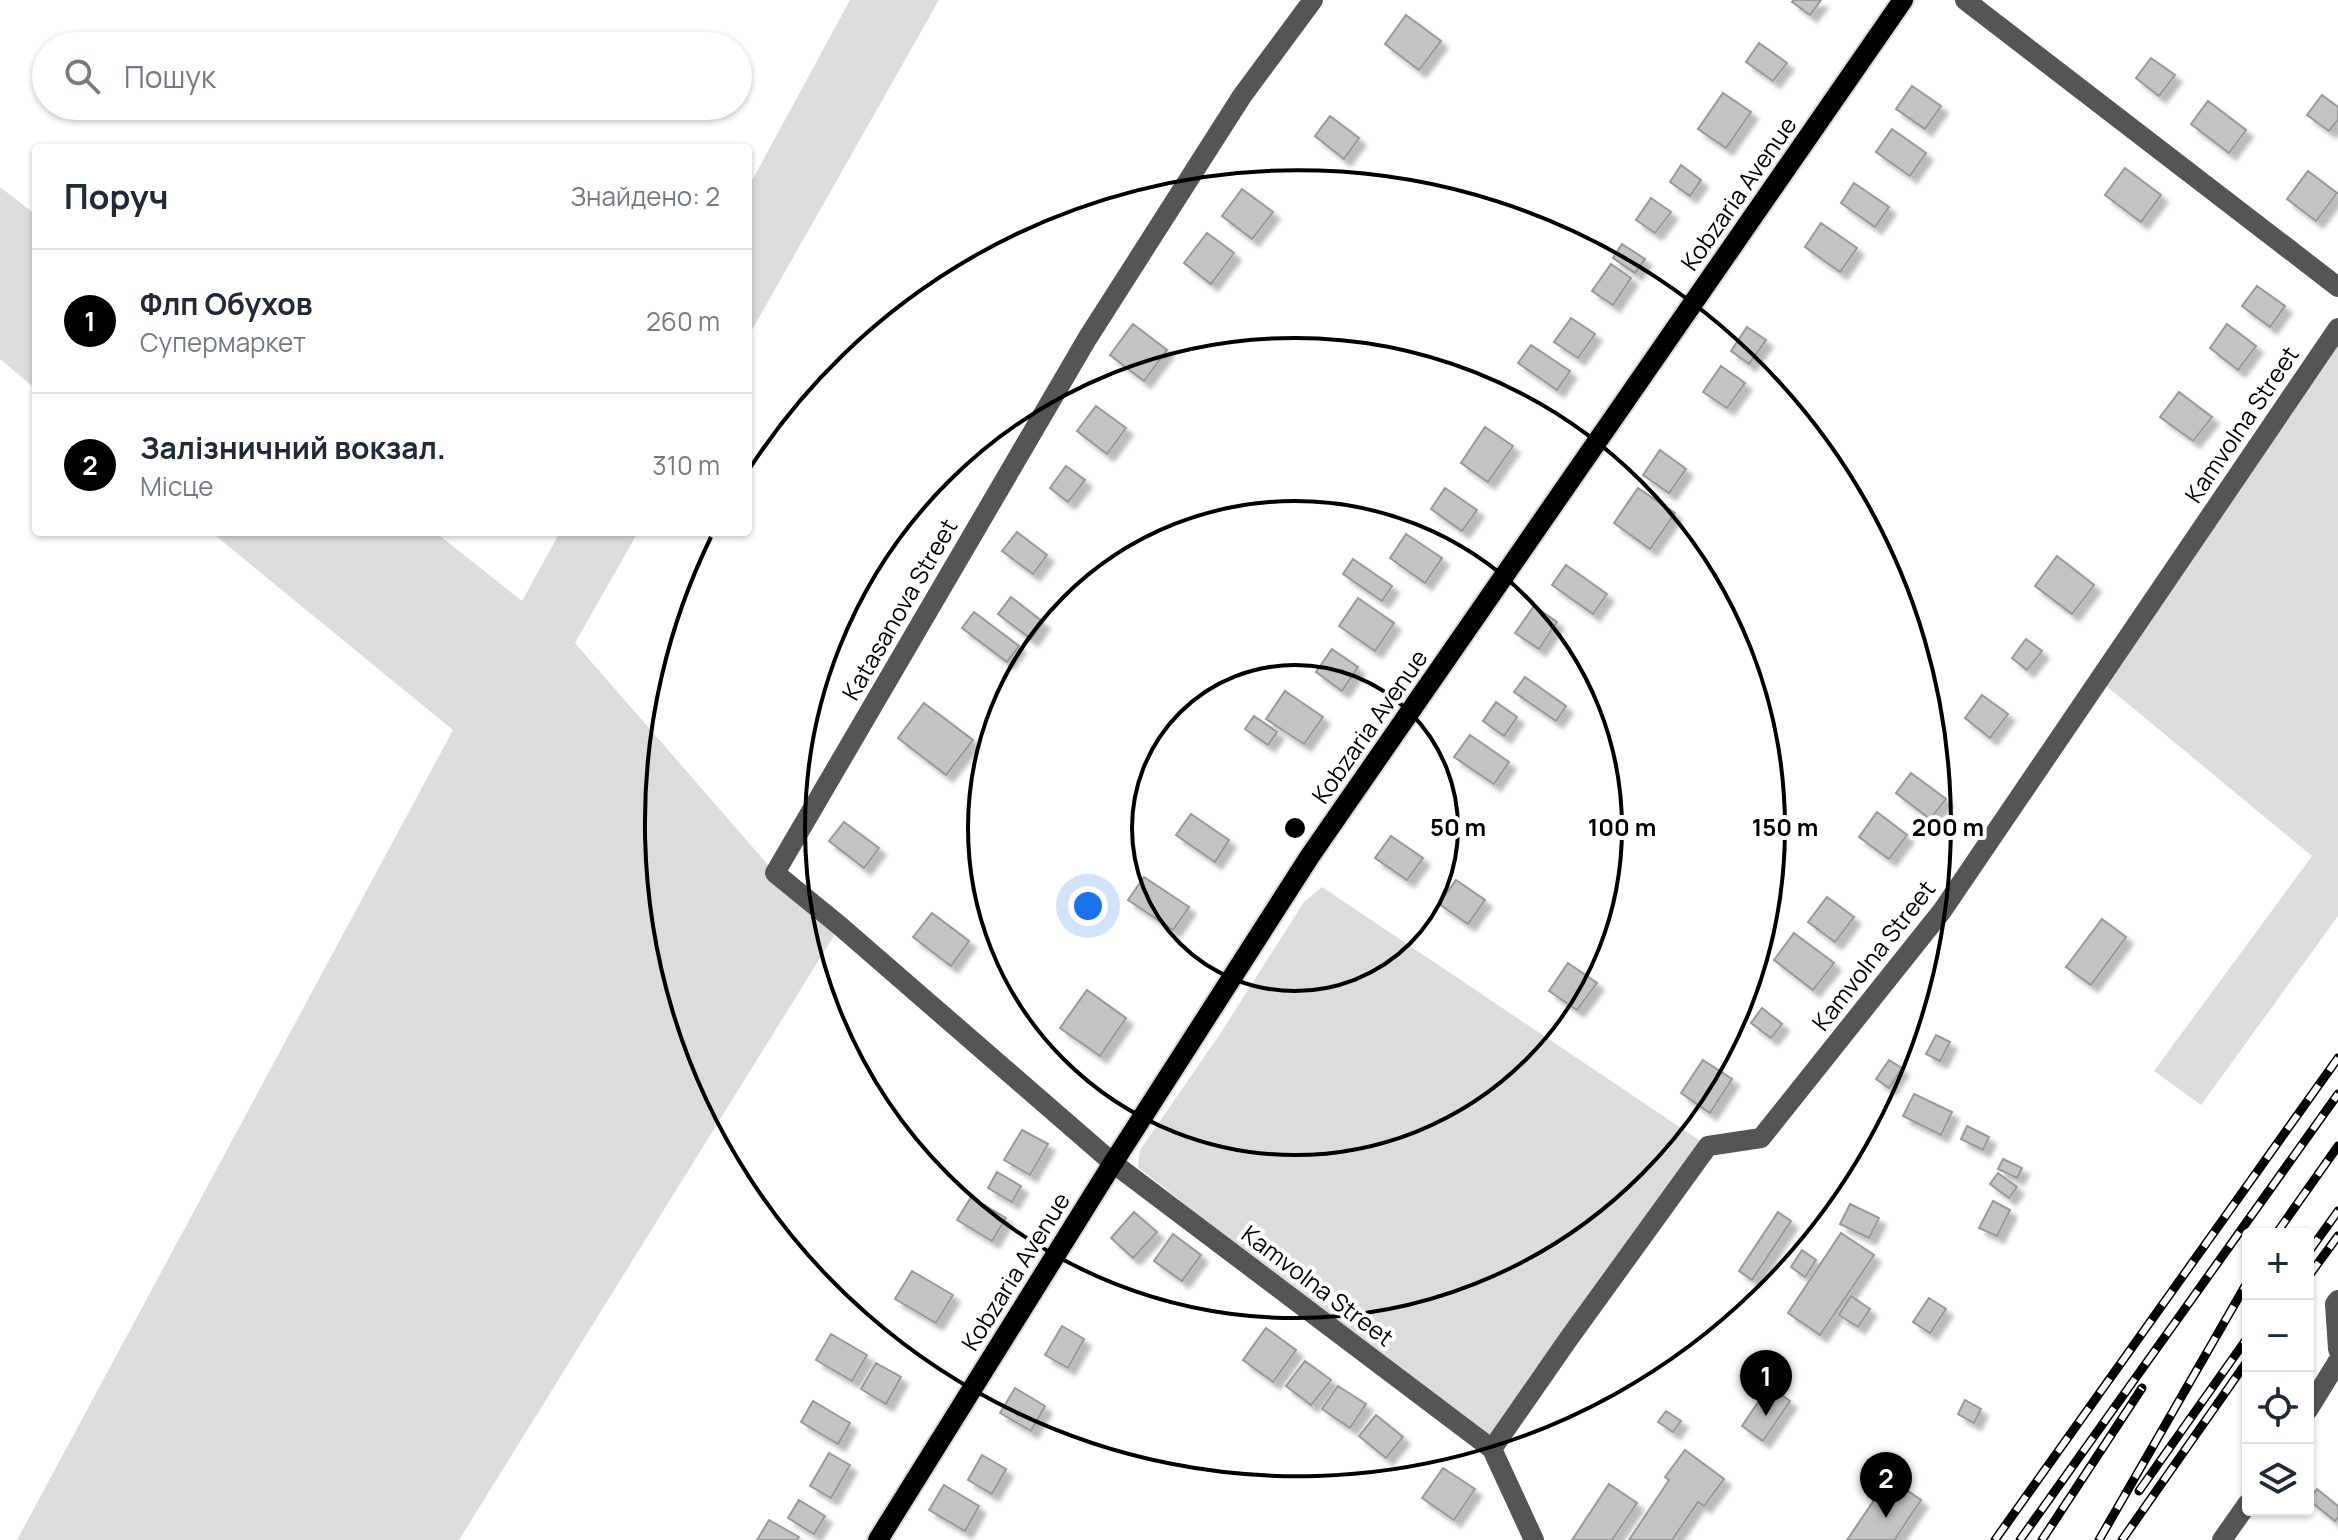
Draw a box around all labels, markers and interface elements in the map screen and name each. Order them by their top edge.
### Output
search box [32,32,752,120]
icon: search [60,54,104,98]
text: Пошук [124,56,216,97]
street label: Kobzaria Avenue [1673,109,1803,277]
text: Поруч [64,173,168,219]
text: Знайдено: 2 [571,178,720,214]
text: Флп Обухов [140,283,313,324]
text: 1 [84,303,96,339]
text: 260 m [646,303,720,339]
text: Супермаркет [140,324,306,360]
street label: Kamvolna Street [2176,339,2306,509]
text: Залізничний вокзал. [140,427,446,468]
text: 2 [82,447,98,483]
text: 310 m [652,447,720,483]
text: Місце [140,468,214,504]
street label: Katasanova Street [834,512,964,706]
street label: Kobzaria Avenue [1304,642,1434,810]
text: 50 m [1430,810,1486,843]
text: 100 m [1588,810,1656,843]
text: 150 m [1752,810,1818,843]
text: 200 m [1912,810,1984,843]
centre of rings [1281,814,1309,842]
street label: Kamvolna Street [1804,873,1942,1037]
your location [1068,886,1108,926]
street label: Kobzaria Avenue [953,1185,1077,1357]
street label: Kamvolna Street [1235,1217,1401,1353]
map controls [2242,1228,2314,1516]
button: + [2242,1228,2314,1300]
button: − [2242,1300,2314,1372]
pin: 1 [1740,1350,1792,1416]
button: locate [2242,1372,2314,1444]
button: layers [2242,1444,2314,1516]
pin: 2 [1860,1452,1912,1518]

